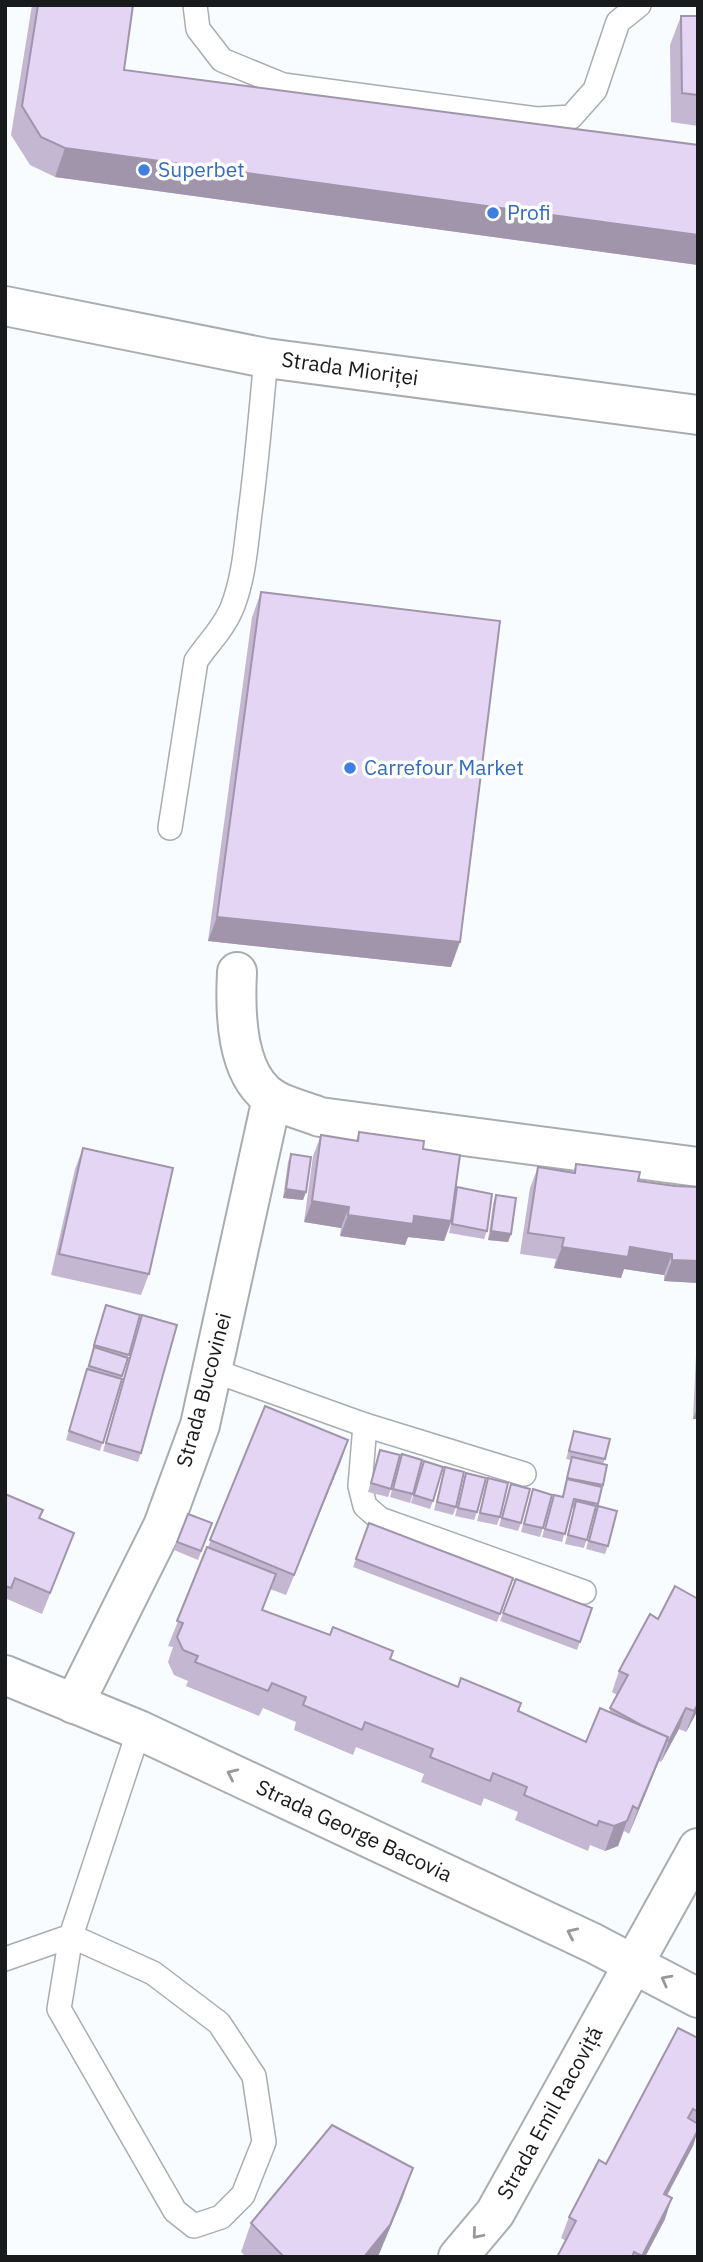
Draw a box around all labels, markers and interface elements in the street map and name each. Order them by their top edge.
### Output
place label: Superbet [158,155,245,183]
marker: Superbet [136,162,152,178]
place label: Profi [507,198,551,226]
marker: Profi [485,205,501,221]
street label: Strada Mioriței [280,345,420,391]
place label: Carrefour Market [364,753,524,781]
marker: Carrefour Market [342,760,358,776]
street label: Strada Bucovinei [169,1309,237,1470]
one-way arrow [227,1768,240,1782]
street label: Strada George Bacovia [252,1772,457,1888]
one-way arrow [566,1927,579,1941]
one-way arrow [660,1975,673,1988]
street label: Strada Emil Racoviță [490,2021,608,2204]
one-way arrow [473,2226,486,2239]

